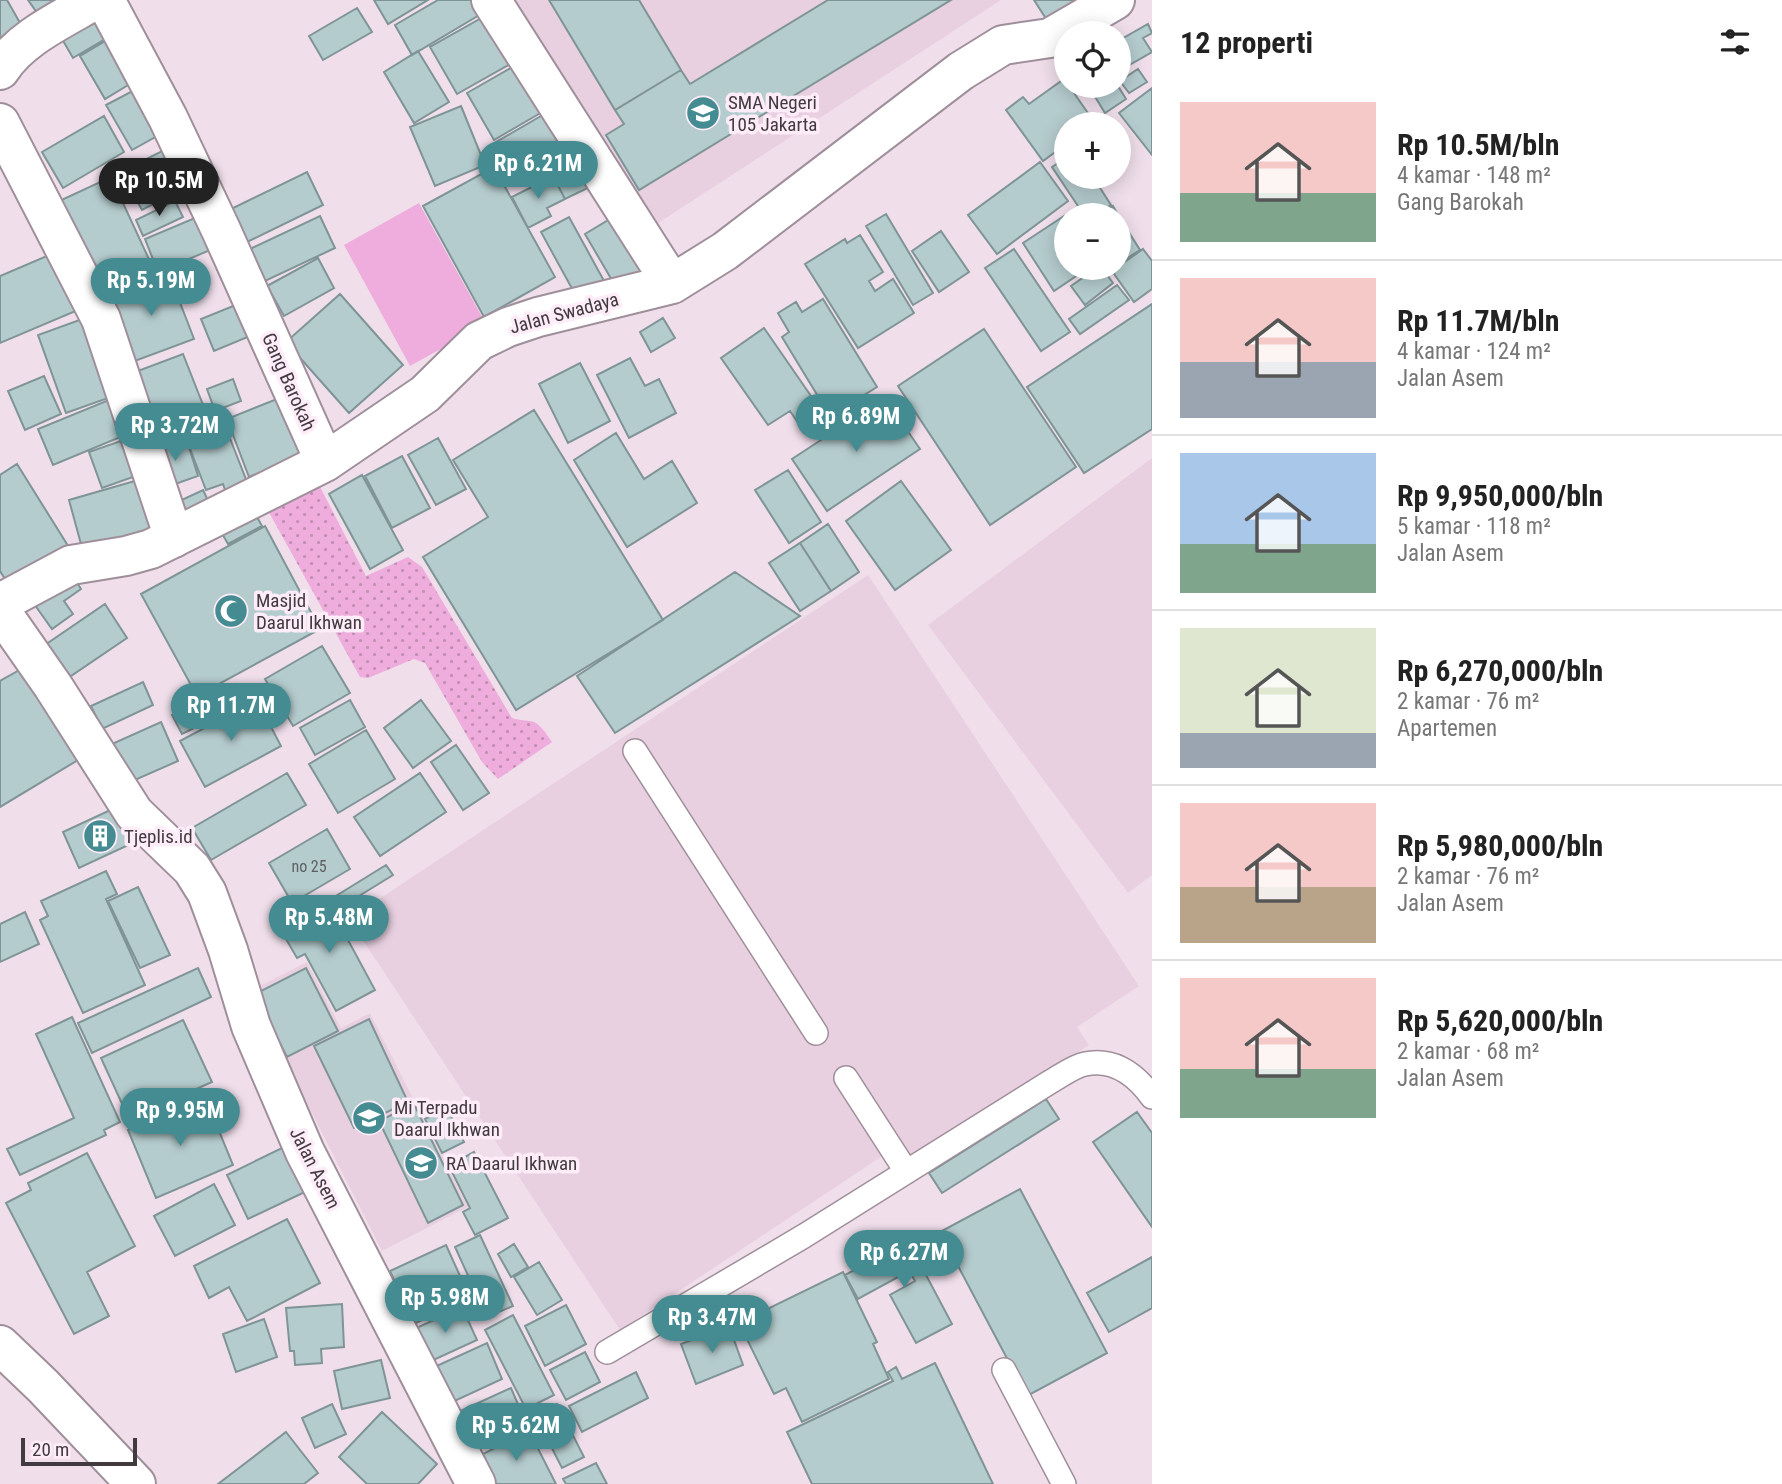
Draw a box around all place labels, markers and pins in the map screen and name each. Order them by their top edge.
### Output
place label: SMA Negeri 105 Jakarta [728,91,817,136]
school or university icon: SMA Negeri 105 Jakarta [684,94,722,132]
pin: Rp 6.21M [466,142,610,201]
pin: Rp 10.5M [87,158,231,218]
pin: Rp 5.19M [79,258,223,318]
pin: Rp 6.89M [784,394,928,454]
pin: Rp 3.72M [103,404,247,463]
place label: Masjid Daarul Ikhwan [256,589,362,634]
mosque icon: Masjid Daarul Ikhwan [212,592,250,630]
pin: Rp 11.7M [159,684,303,743]
building icon: Tjeplis.id [81,817,119,855]
place label: Tjeplis.id [124,825,193,848]
pin: Rp 5.48M [257,895,401,955]
pin: Rp 9.95M [108,1088,252,1148]
place label: Mi Terpadu Daarul Ikhwan [394,1096,500,1141]
school or university icon: Mi Terpadu Daarul Ikhwan [350,1099,388,1137]
school or university icon: RA Daarul Ikhwan [402,1144,440,1182]
place label: RA Daarul Ikhwan [446,1152,577,1175]
pin: Rp 6.27M [832,1230,976,1290]
pin: Rp 5.98M [373,1276,517,1335]
pin: Rp 3.47M [640,1296,784,1355]
pin: Rp 5.62M [444,1404,588,1463]

